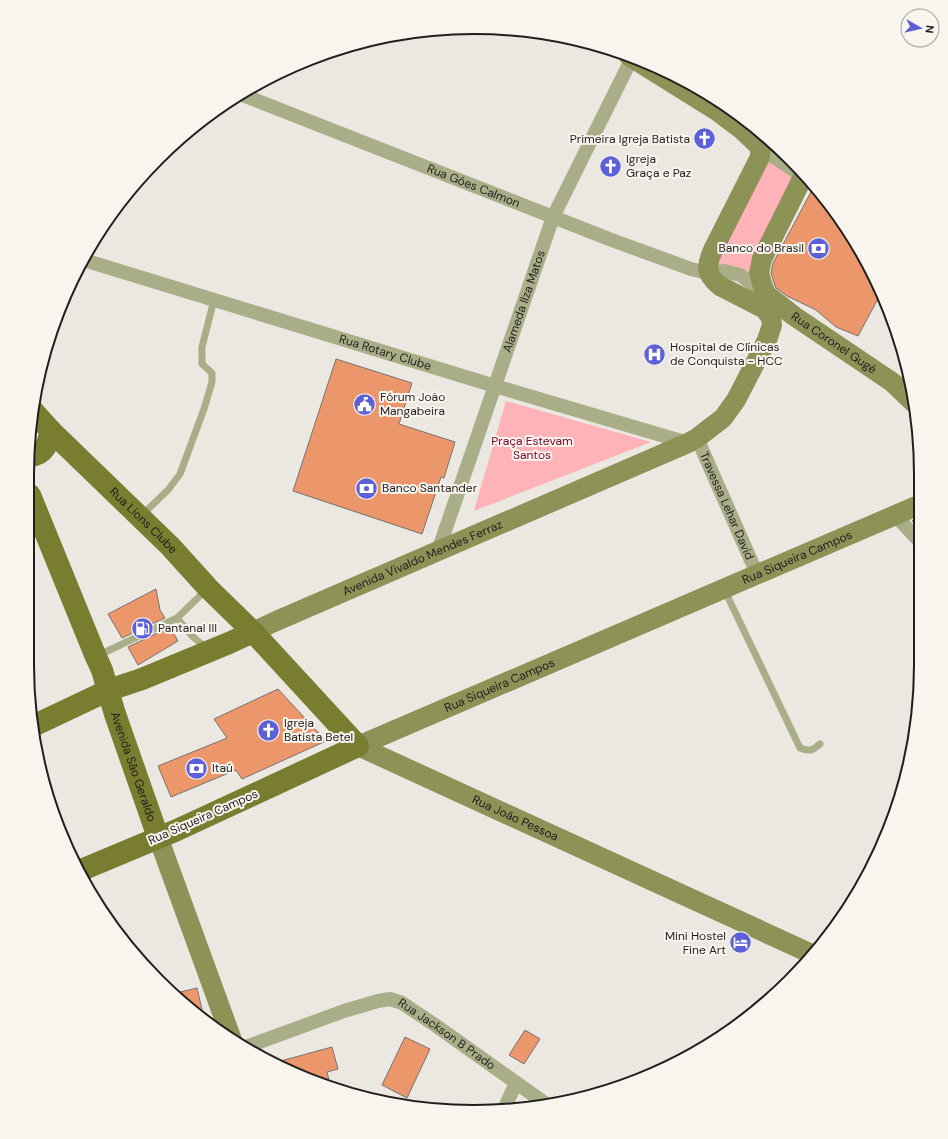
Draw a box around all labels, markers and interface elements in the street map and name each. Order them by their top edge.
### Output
north arrow [900,8,940,48]
text: N [922,24,937,34]
church icon: Primeira Igreja Batista [692,126,718,152]
place label: Primeira Igreja Batista [570,131,690,147]
place label: Igreja Graça e Paz [626,151,691,181]
church icon: Igreja Graça e Paz [597,153,623,179]
street label: Rua Góes Calmon [425,160,523,211]
bank icon: Banco do Brasil [806,235,832,261]
place label: Banco do Brasil [719,240,804,256]
street label: Alameda Ilza Matos [499,248,549,355]
street label: Rua Coronel Gugé [788,308,880,377]
street label: Rua Rotary Clube [337,331,433,374]
place label: Hospital de Clínicas de Conquista - HCC [670,339,783,369]
hospital icon: Hospital de Clínicas de Conquista - HCC [642,341,668,367]
place label: Fórum João Mangabeira [380,389,445,419]
public building icon: Fórum João Mangabeira [351,391,377,417]
park label: Praça Estevam Santos [491,433,573,463]
street label: Travessa Lehar David [696,449,758,562]
bank icon: Banco Santander [353,475,379,501]
place label: Banco Santander [382,480,478,496]
street label: Rua Lions Clube [106,484,181,557]
street label: Avenida Vivaldo Mendes Ferraz [340,516,505,599]
street label: Rua Siqueira Campos [740,526,855,588]
fuel station icon: Pantanal III [130,615,156,641]
place label: Pantanal III [158,620,217,636]
street label: Rua Siqueira Campos [442,654,557,716]
street label: Avenida São Geraldo [107,710,160,824]
place label: Igreja Batista Betel [284,715,353,745]
church icon: Igreja Batista Betel [256,717,282,743]
bank icon: Itaú [184,755,210,781]
place label: Itaú [212,760,233,776]
street label: Rua Siqueira Campos [146,786,260,848]
street label: Rua João Pessoa [470,791,561,845]
place label: Mini Hostel Fine Art [665,928,726,958]
hotel icon: Mini Hostel Fine Art [728,930,754,956]
street label: Rua Jackson B Prado [395,995,499,1073]

